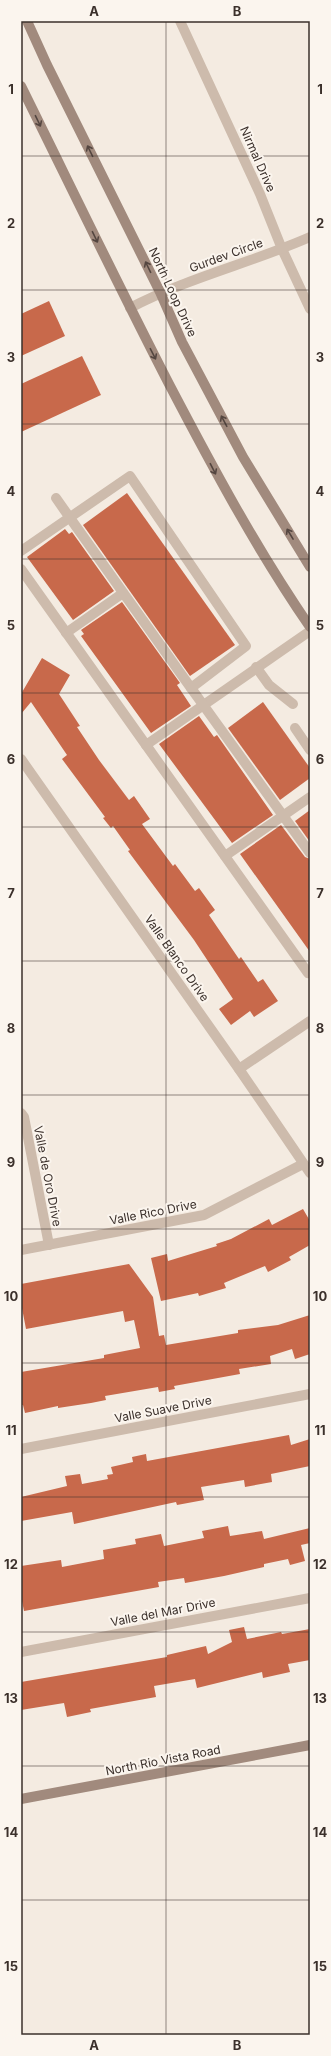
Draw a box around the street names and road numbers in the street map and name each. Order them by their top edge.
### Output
street label: Nirmal Drive [237,124,279,194]
street label: Gurdev Circle [187,235,265,275]
street label: North Loop Drive [146,245,200,339]
street label: Valle Blanco Drive [141,912,213,1004]
street label: Valle de Oro Drive [31,1124,65,1228]
street label: Valle Rico Drive [108,1196,198,1228]
street label: Valle Suave Drive [113,1392,213,1426]
street label: Valle del Mar Drive [109,1594,217,1630]
street label: North Rio Vista Road [104,1741,222,1779]

